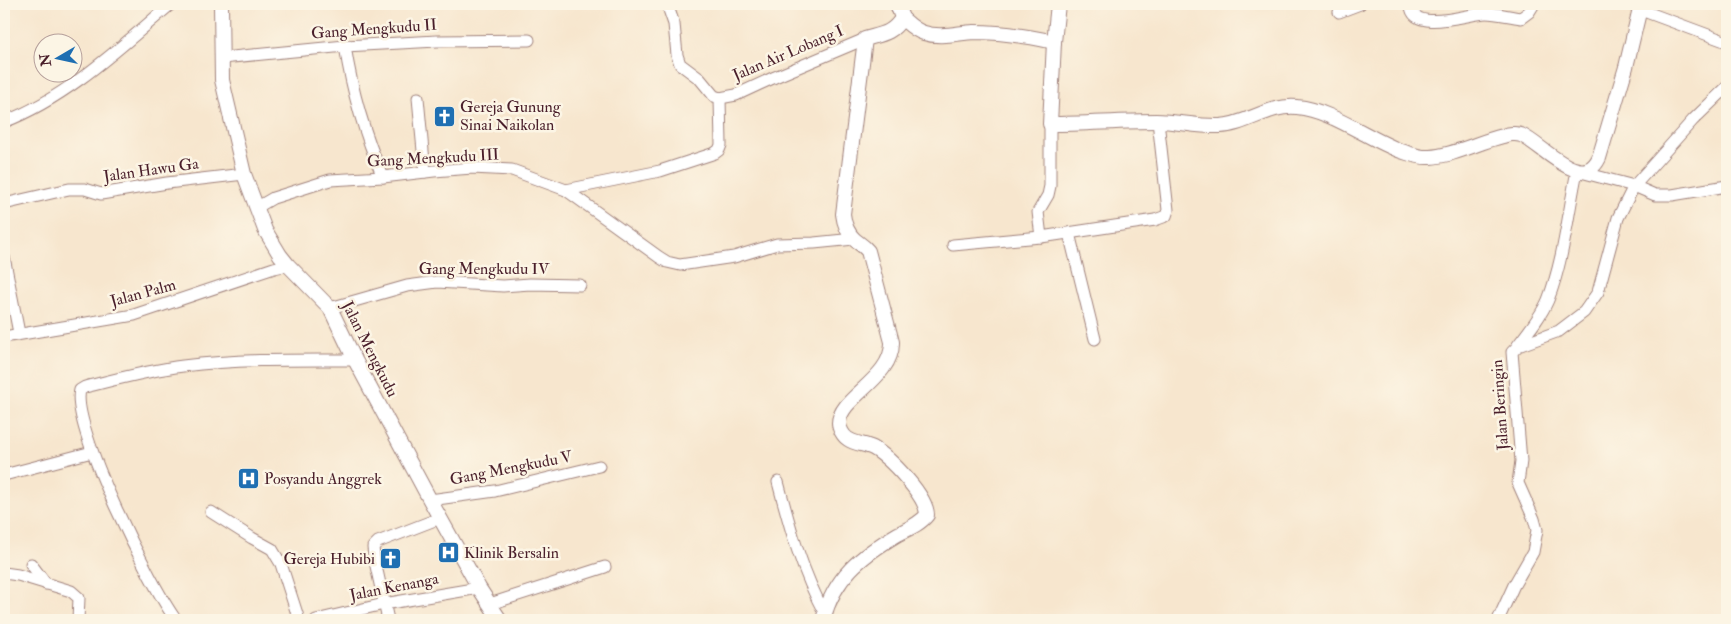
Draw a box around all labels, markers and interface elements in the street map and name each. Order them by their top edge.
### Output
street label: Gang Mengkudu II [311,15,437,43]
street label: Jalan Air Lobang I [729,21,847,87]
north arrow [32,32,82,82]
text: N [36,52,55,68]
place label: Gereja Gunung Sinai Naikolan [460,97,562,135]
church icon: Gereja Gunung Sinai Naikolan [432,104,456,128]
street label: Gang Mengkudu III [366,145,500,171]
street label: Jalan Hawu Ga [101,153,201,188]
street label: Gang Mengkudu IV [419,259,550,279]
street label: Jalan Palm [107,275,179,313]
street label: Jalan Mengkudu [336,297,403,401]
street label: Jalan Beringin [1487,359,1514,452]
street label: Gang Mengkudu V [448,446,575,490]
hospital icon: Posyandu Anggrek [236,467,260,491]
place label: Posyandu Anggrek [264,469,382,489]
hospital icon: Klinik Bersalin [436,541,460,565]
place label: Klinik Bersalin [464,543,559,563]
church icon: Gereja Hubibi [379,547,403,571]
place label: Gereja Hubibi [283,549,375,569]
street label: Jalan Kenanga [347,568,441,607]

